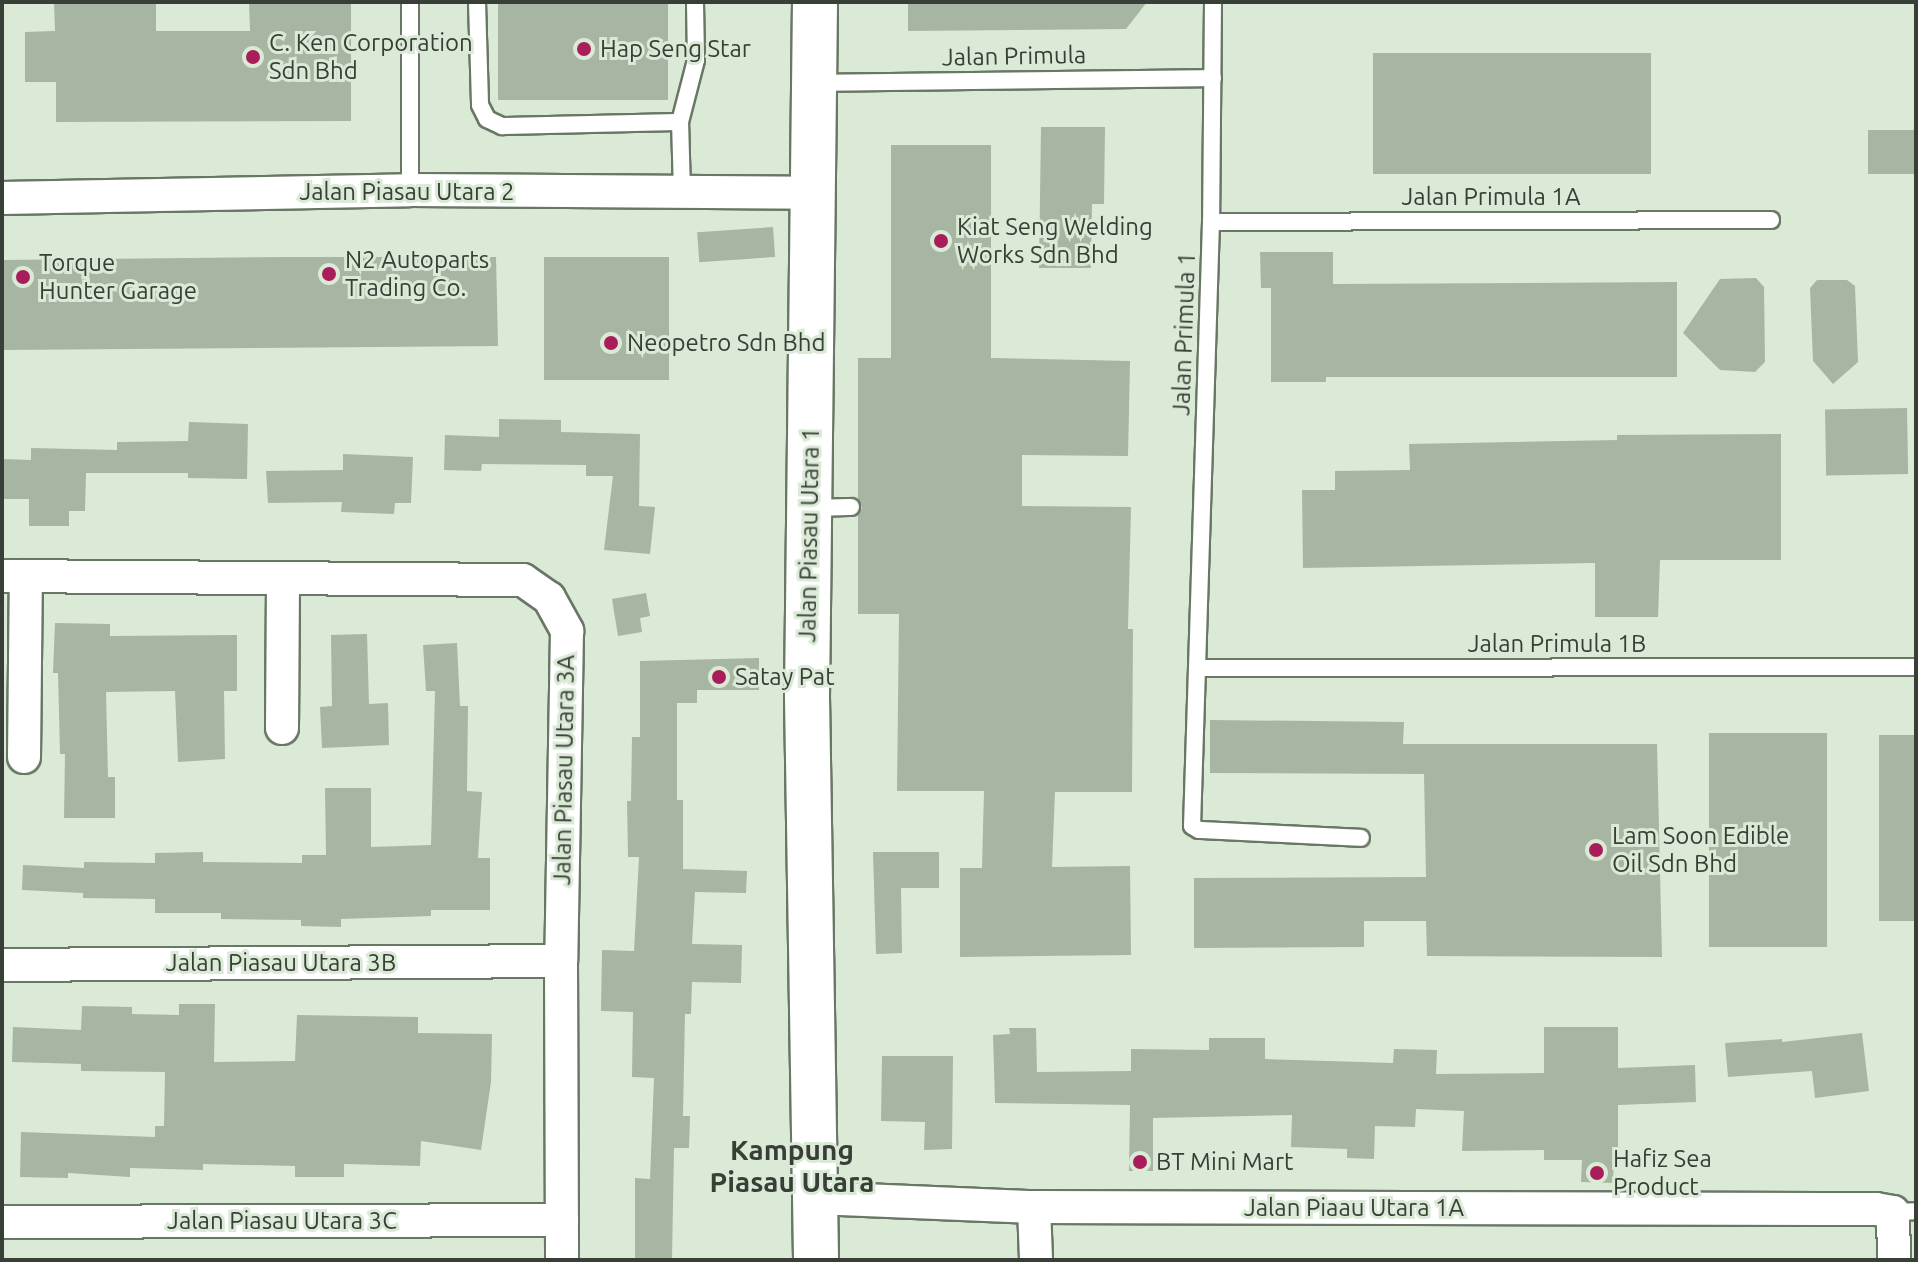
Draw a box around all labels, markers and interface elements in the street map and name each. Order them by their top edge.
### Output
place label: C. Ken Corporation Sdn Bhd [269,29,473,85]
place label: Hap Seng Star [600,35,751,63]
marker: Hap Seng Star [575,40,593,58]
street label: Jalan Primula [942,40,1086,72]
marker: C. Ken Corporation Sdn Bhd [244,48,262,66]
street label: Jalan Piasau Utara 2 [299,178,515,206]
street label: Jalan Primula 1A [1401,183,1581,211]
place label: Kiat Seng Welding Works Sdn Bhd [957,213,1153,269]
marker: Kiat Seng Welding Works Sdn Bhd [932,232,950,250]
place label: N2 Autoparts Trading Co. [345,246,489,302]
place label: Torque Hunter Garage [39,249,197,305]
street label: Jalan Primula 1 [1167,252,1201,416]
marker: N2 Autoparts Trading Co. [320,265,338,283]
marker: Torque Hunter Garage [14,268,32,286]
place label: Neopetro Sdn Bhd [627,329,826,357]
marker: Neopetro Sdn Bhd [602,334,620,352]
street label: Jalan Piasau Utara 1 [793,427,825,643]
street label: Jalan Primula 1B [1468,630,1646,658]
street label: Jalan Piasau Utara 3A [548,654,580,886]
place label: Satay Pat [735,663,835,691]
marker: Satay Pat [710,668,728,686]
place label: Lam Soon Edible Oil Sdn Bhd [1612,822,1789,878]
marker: Lam Soon Edible Oil Sdn Bhd [1587,841,1605,859]
street label: Jalan Piasau Utara 3B [166,949,396,977]
district label: Kampung Piasau Utara [709,1133,875,1199]
place label: Hafiz Sea Product [1613,1145,1712,1201]
place label: BT Mini Mart [1156,1148,1293,1176]
marker: BT Mini Mart [1131,1153,1149,1171]
marker: Hafiz Sea Product [1588,1164,1606,1182]
street label: Jalan Piaau Utara 1A [1244,1194,1464,1222]
street label: Jalan Piasau Utara 3C [167,1207,397,1235]

